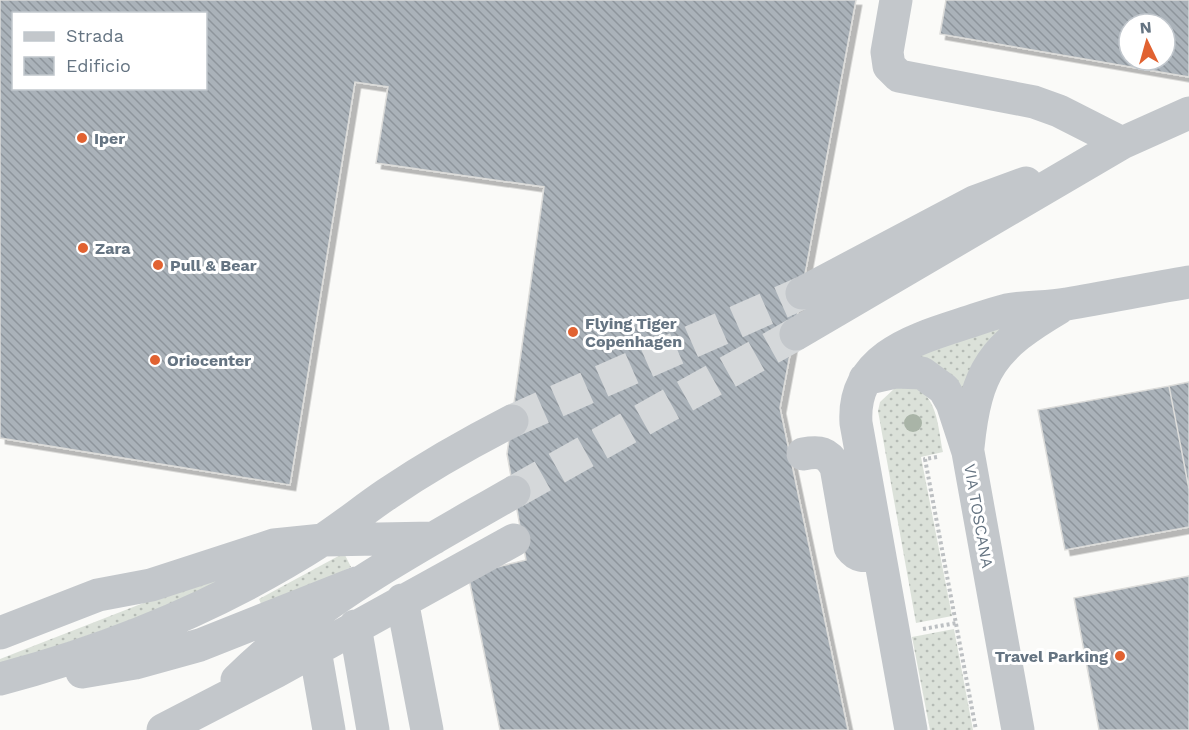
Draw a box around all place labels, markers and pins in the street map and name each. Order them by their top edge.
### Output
place label: Iper [94,129,125,148]
marker: Iper [75,131,89,145]
place label: Zara [95,239,131,258]
marker: Zara [76,241,90,255]
place label: Pull & Bear [170,256,257,275]
marker: Pull & Bear [151,258,165,272]
place label: Flying Tiger Copenhagen [585,314,682,351]
marker: Flying Tiger Copenhagen [566,325,580,339]
place label: Oriocenter [167,351,251,370]
marker: Oriocenter [148,353,162,367]
place label: Travel Parking [995,647,1108,666]
marker: Travel Parking [1113,649,1127,663]

